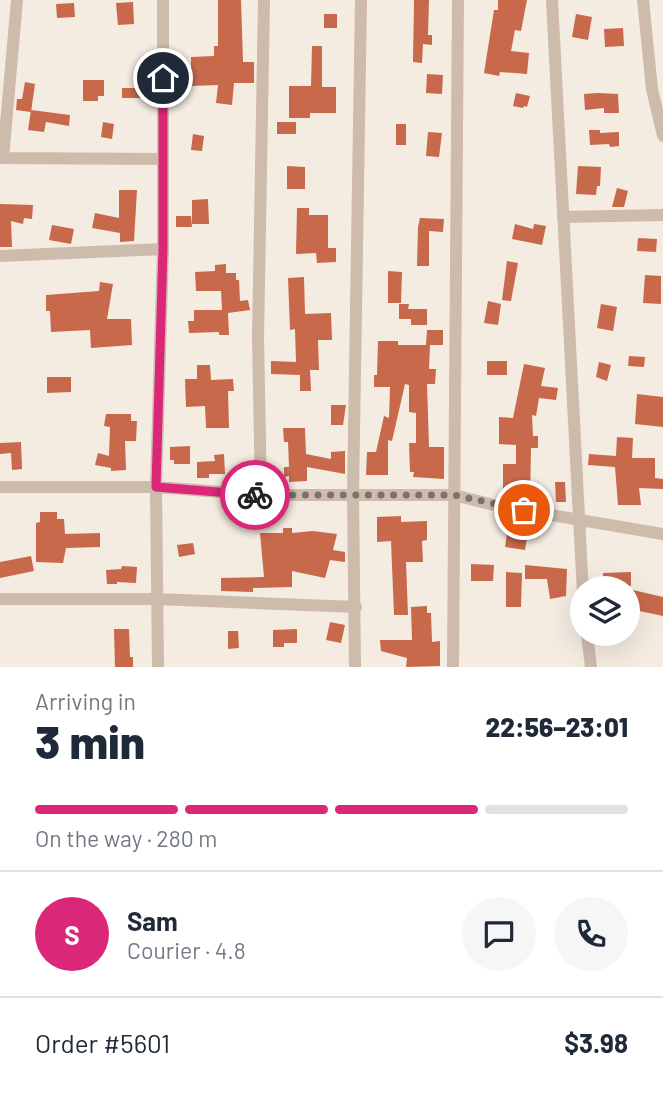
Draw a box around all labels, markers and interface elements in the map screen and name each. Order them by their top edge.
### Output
pin [133,48,193,108]
icon: home [144,59,182,97]
courier [220,460,290,530]
icon: bike [236,476,274,514]
pin [494,480,554,540]
icon: bag [505,491,543,529]
map controls [570,576,640,646]
button: layers [570,576,640,646]
text: Arriving in [35,687,136,715]
text: 22:56–23:01 [486,711,628,742]
text: 3 min [35,713,145,768]
text: On the way · 280 m [35,824,217,852]
button: chat [462,897,536,971]
button: phone [554,897,628,971]
text: Sam [127,905,178,936]
text: S [64,919,80,950]
text: Courier · 4.8 [127,936,246,964]
text: Order #5601 [35,1027,170,1058]
text: $3.98 [564,1027,628,1058]

